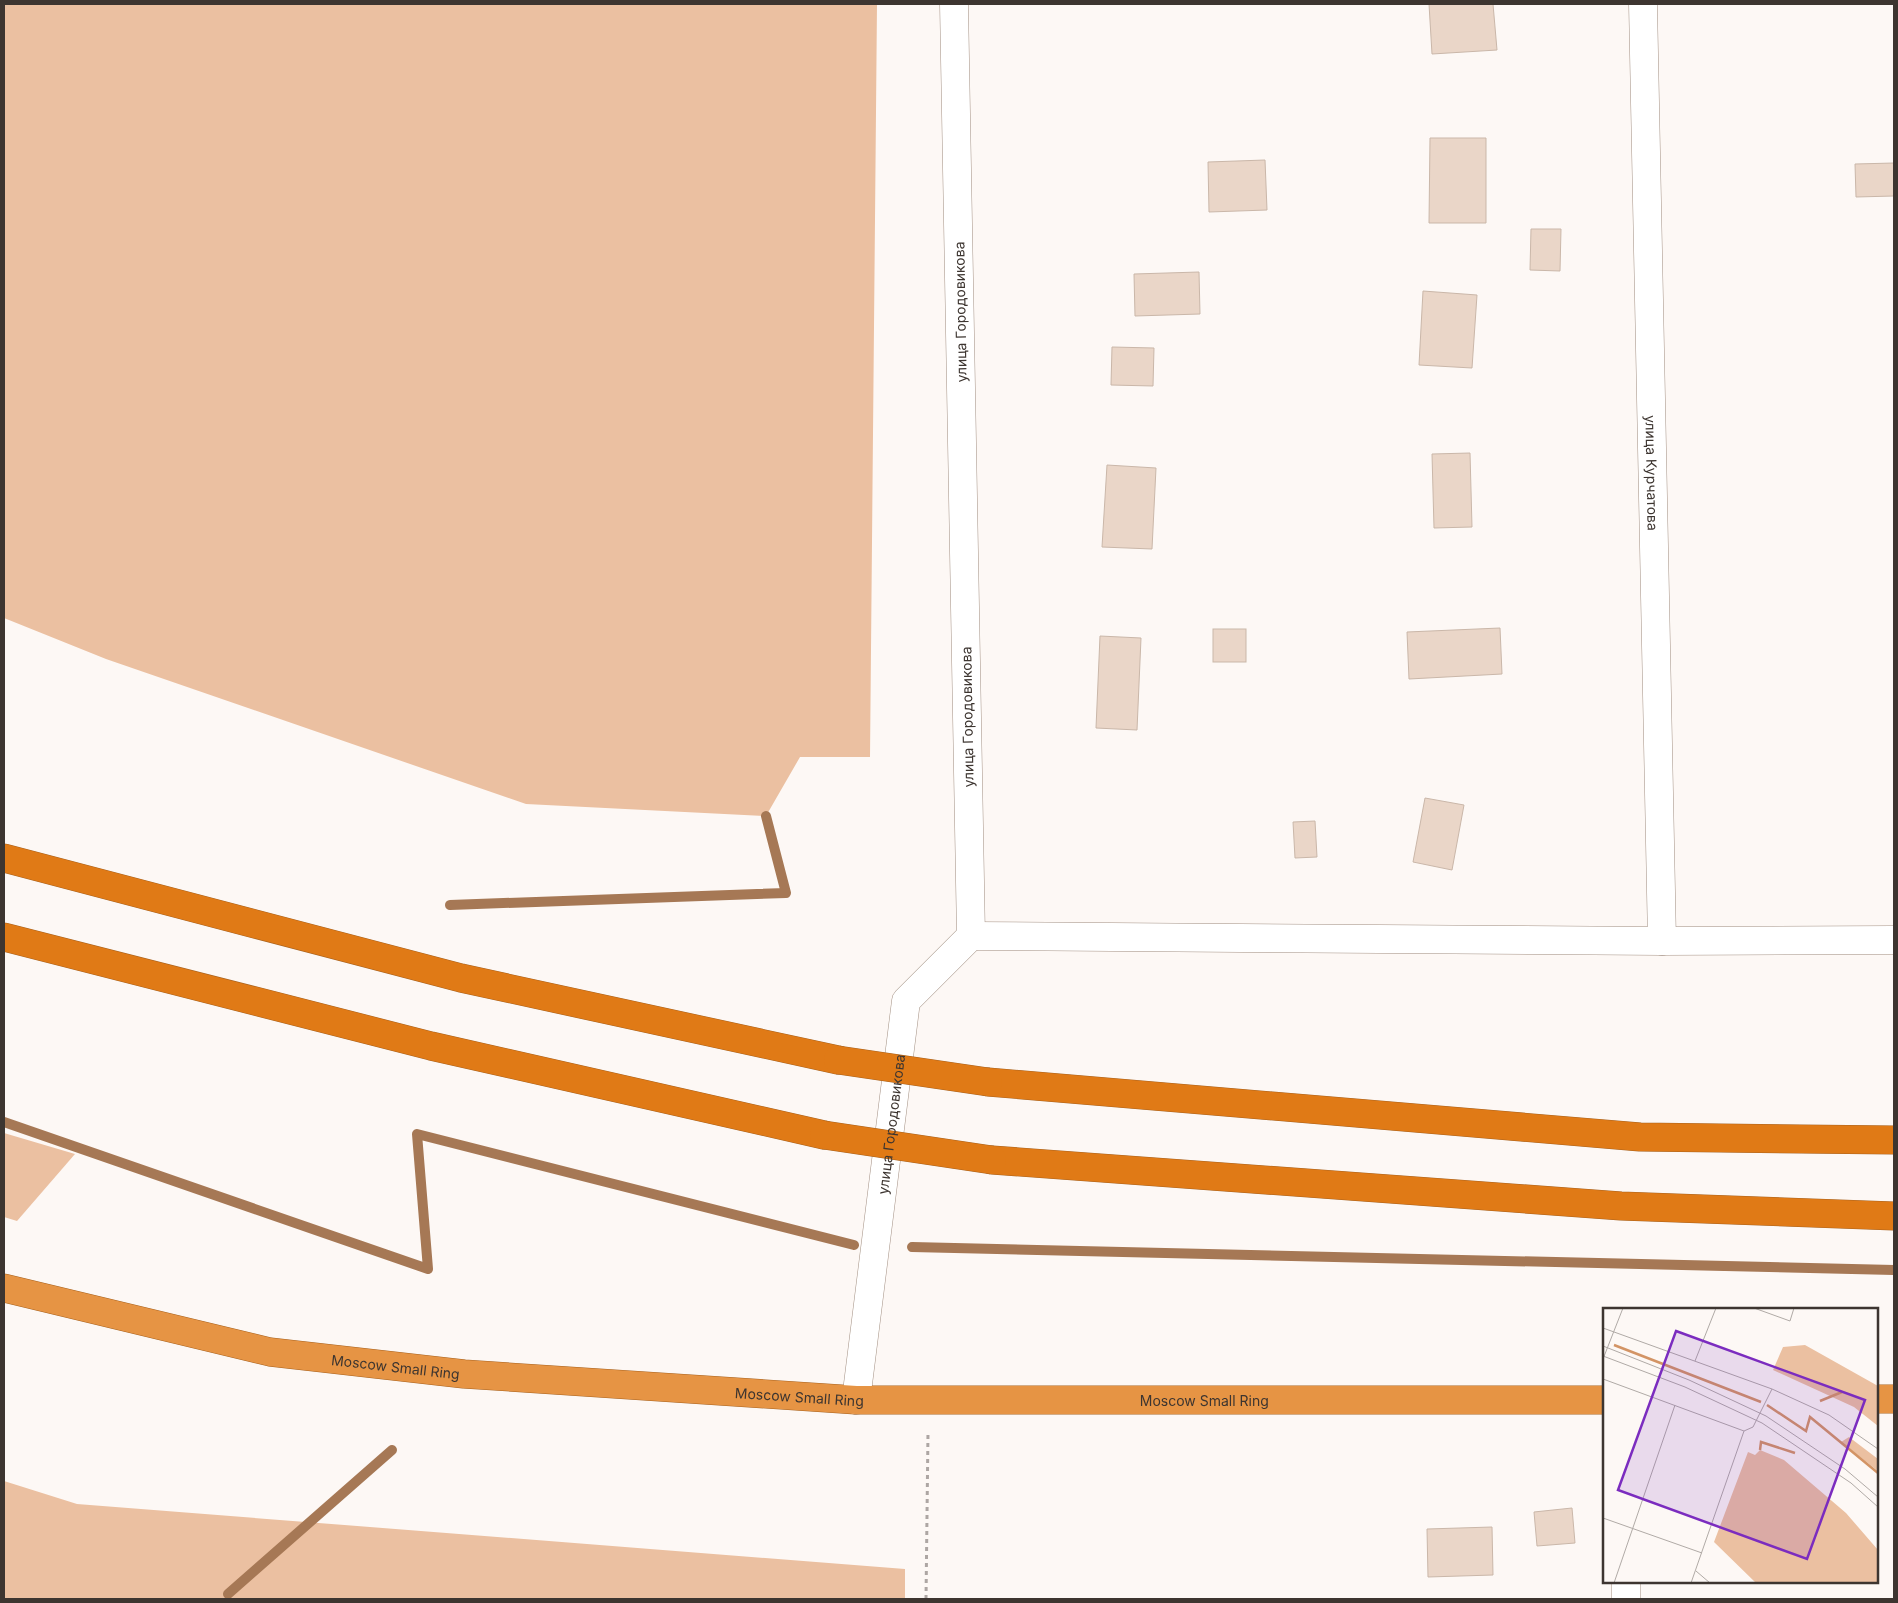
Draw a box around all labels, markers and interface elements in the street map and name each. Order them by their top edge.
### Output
street label: улица Городовикова [950,241,970,383]
street label: улица Курчатова [1643,415,1662,531]
street label: улица Городовикова [957,646,977,788]
street label: улица Городовикова [873,1053,908,1195]
inset map [1603,1308,1878,1583]
street label: Moscow Small Ring [330,1351,461,1382]
street label: Moscow Small Ring [734,1383,864,1409]
street label: Moscow Small Ring [1140,1392,1269,1409]

